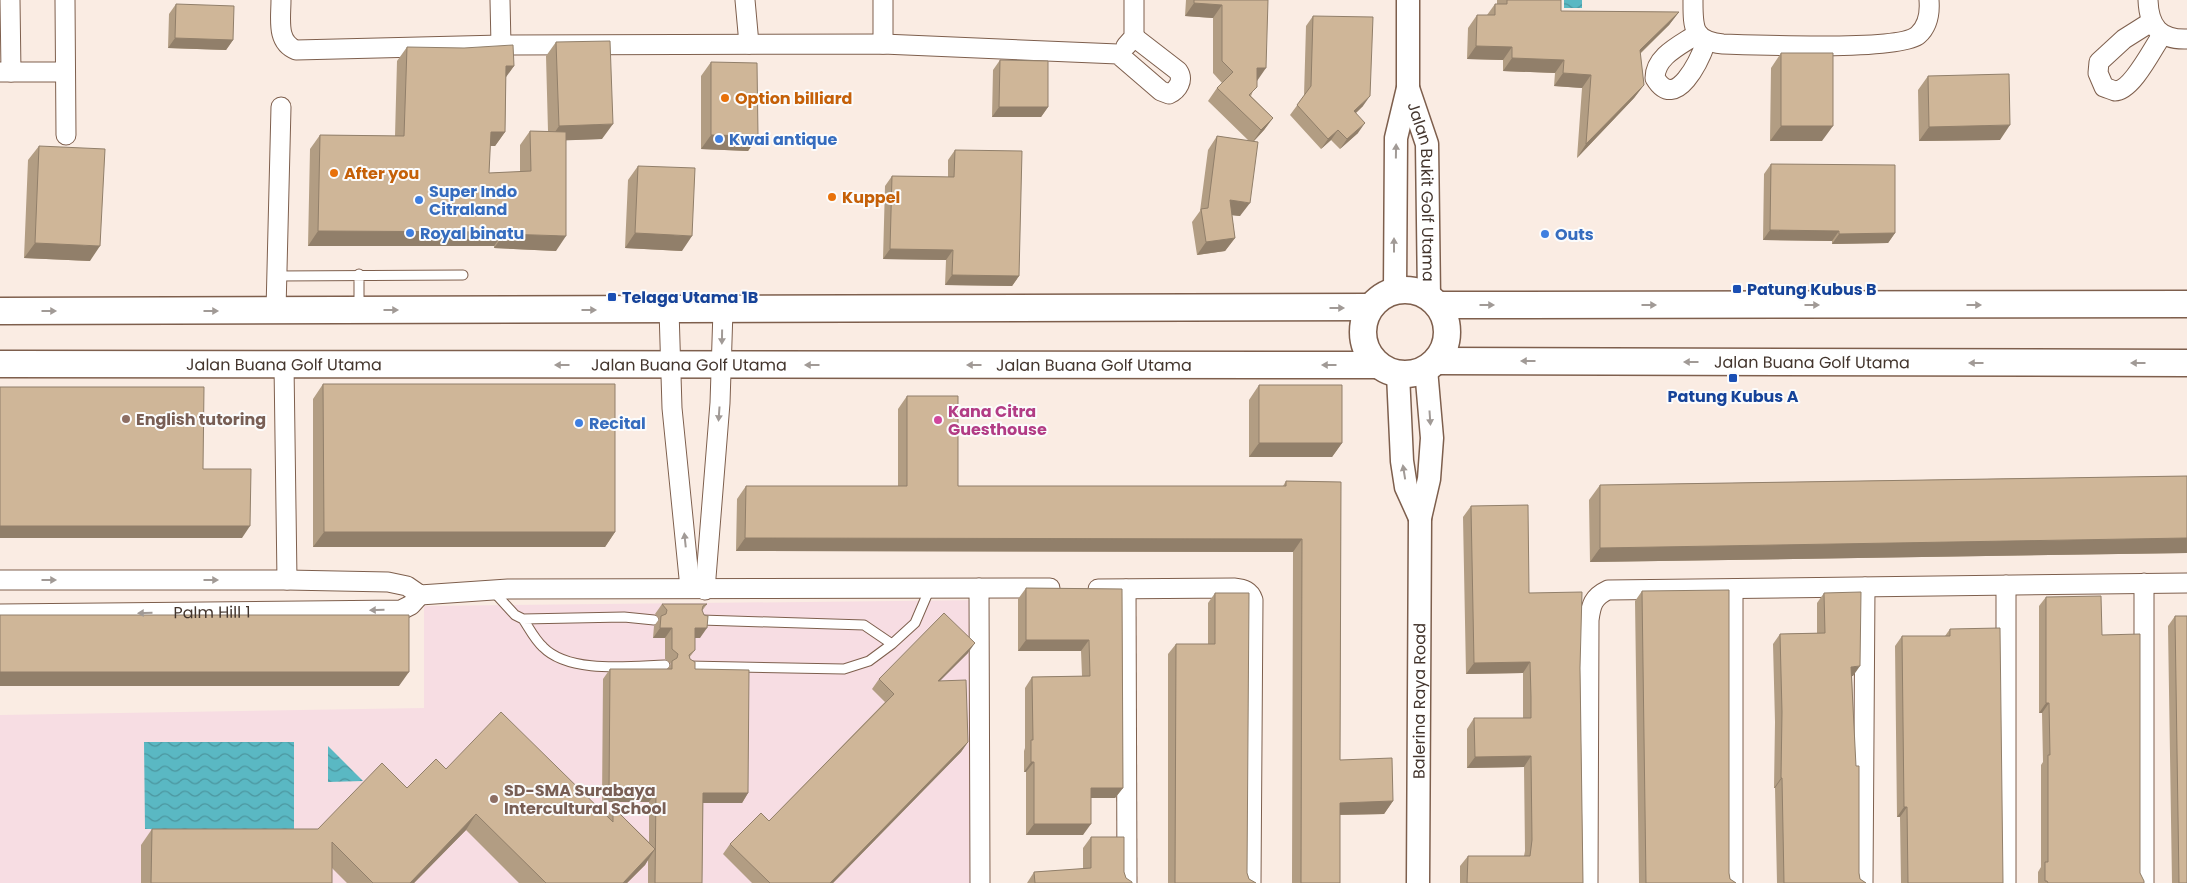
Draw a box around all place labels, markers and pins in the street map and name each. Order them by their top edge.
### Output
place label: Option billiard [735,87,852,110]
marker: Option billiard [719,92,731,104]
place label: Kwai antique [729,128,837,151]
marker: Kwai antique [713,133,725,145]
place label: After you [344,162,419,185]
marker: After you [328,167,340,179]
place label: Super Indo Citraland [429,180,517,221]
place label: Kuppel [842,186,900,209]
marker: Kuppel [826,191,838,203]
marker: Super Indo Citraland [413,194,425,206]
place label: Royal binatu [420,222,524,245]
place label: Outs [1555,223,1594,246]
marker: Royal binatu [404,227,416,239]
marker: Outs [1539,228,1551,240]
place label: Patung Kubus B [1747,278,1877,301]
marker: Patung Kubus B [1731,283,1743,295]
place label: Telaga Utama 1B [622,286,758,309]
marker: Telaga Utama 1B [606,291,618,303]
marker: Patung Kubus A [1727,372,1739,384]
place label: Patung Kubus A [1668,385,1799,408]
place label: Kana Citra Guesthouse [948,400,1047,441]
place label: English tutoring [136,408,266,431]
place label: Recital [589,412,646,435]
marker: English tutoring [120,413,132,425]
marker: Kana Citra Guesthouse [932,414,944,426]
marker: Recital [573,417,585,429]
place label: SD-SMA Surabaya Intercultural School [504,779,666,820]
marker: SD-SMA Surabaya Intercultural School [488,793,500,805]

